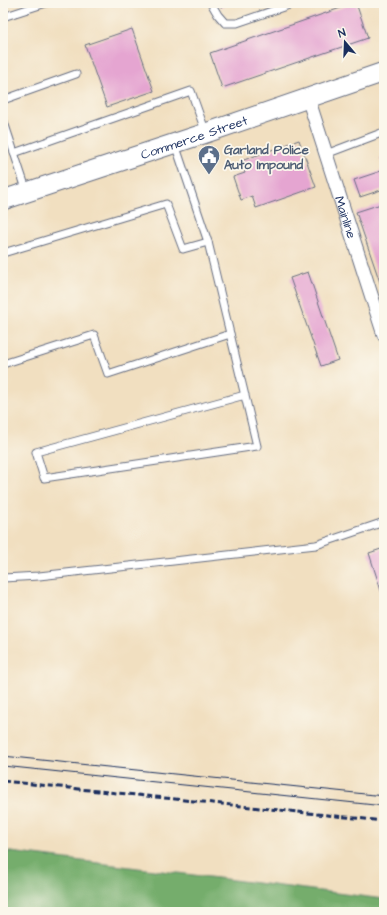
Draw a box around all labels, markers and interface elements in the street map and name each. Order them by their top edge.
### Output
north arrow [325,22,365,62]
text: N [336,25,348,41]
street label: Commerce Street [138,111,251,164]
place label: Garland Police Auto Impound [224,141,309,175]
public building icon: Garland Police Auto Impound [196,143,222,176]
street label: Mainline [330,194,360,241]

